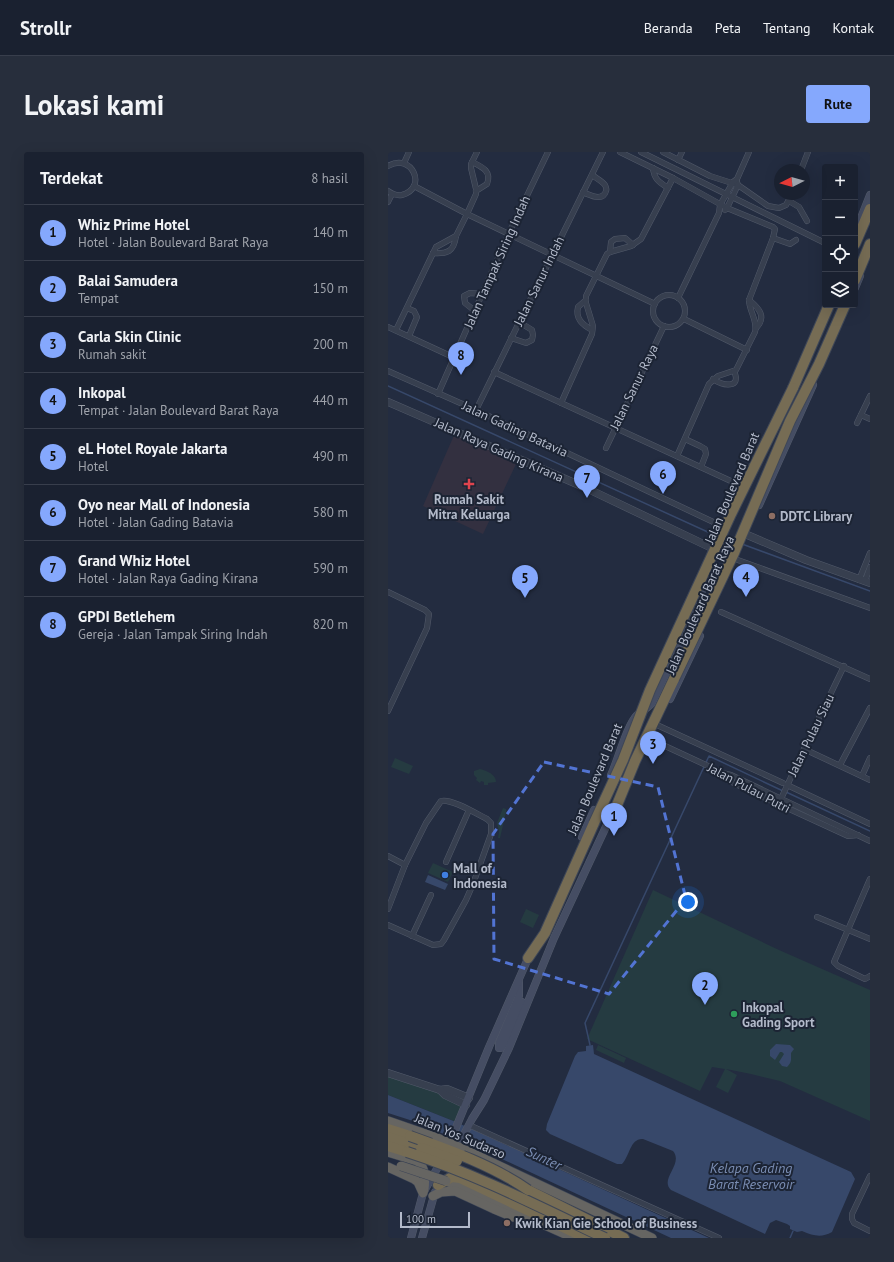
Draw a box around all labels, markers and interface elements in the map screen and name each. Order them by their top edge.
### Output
text: Strollr [20,16,71,40]
text: Beranda [644,19,693,37]
text: Peta [715,19,741,37]
text: Tentang [763,19,811,37]
text: Kontak [833,19,874,37]
button: Rute [806,85,870,123]
text: Lokasi kami [24,86,164,123]
north arrow [774,164,810,200]
map controls [822,164,858,308]
button: + [822,164,858,200]
text: Terdekat [40,167,103,189]
text: 8 hasil [311,170,348,187]
street label: Jalan Tampak Siring Indah [460,193,534,332]
button: − [822,200,858,236]
text: Whiz Prime Hotel [78,215,189,234]
text: 1 [49,224,57,241]
text: 140 m [313,224,348,241]
street label: Jalan Sanur Indah [509,233,568,330]
text: Hotel · Jalan Boulevard Barat Raya [78,234,268,251]
button: locate [822,236,858,272]
text: Balai Samudera [78,271,178,290]
button: layers [822,272,858,308]
text: 2 [49,280,57,297]
text: 150 m [313,280,348,297]
text: Tempat [78,290,119,307]
text: Carla Skin Clinic [78,327,181,346]
text: 3 [49,336,57,353]
text: 200 m [313,336,348,353]
street label: Jalan Sanur Raya [606,341,662,433]
pin: 8 [448,342,474,375]
text: Rumah sakit [78,346,146,363]
text: Inkopal [78,383,126,402]
text: 4 [49,392,57,409]
text: 440 m [313,392,348,409]
street label: Jalan Gading Batavia [459,397,571,461]
text: Tempat · Jalan Boulevard Barat Raya [78,402,279,419]
street label: Jalan Raya Gading Kirana [431,413,566,486]
street label: Jalan Boulevard Barat [700,429,763,547]
text: eL Hotel Royale Jakarta [78,439,227,458]
text: 5 [49,448,57,465]
text: 490 m [313,448,348,465]
text: Hotel [78,458,108,475]
pin: 6 [650,461,676,494]
pin: 7 [574,465,600,498]
marker: Rumah Sakit Mitra Keluarga [463,478,475,490]
place label: Rumah Sakit Mitra Keluarga [428,491,510,523]
text: Oyo near Mall of Indonesia [78,495,250,514]
text: 6 [49,504,57,521]
text: 580 m [313,504,348,521]
place label: DDTC Library [780,508,853,525]
marker: DDTC Library [767,511,777,521]
text: Hotel · Jalan Gading Batavia [78,514,233,531]
street label: Jalan Boulevard Barat Raya [661,533,738,678]
text: Grand Whiz Hotel [78,551,190,570]
text: 7 [49,560,57,577]
text: 590 m [313,560,348,577]
pin: 4 [733,564,759,597]
pin: 5 [512,565,538,598]
text: Hotel · Jalan Raya Gading Kirana [78,570,258,587]
text: GPDI Betlehem [78,607,175,626]
text: 8 [49,616,57,633]
text: 820 m [313,616,348,633]
text: Gereja · Jalan Tampak Siring Indah [78,626,268,643]
street label: Jalan Pulau Siau [783,691,838,780]
street label: Jalan Boulevard Barat [563,720,626,838]
pin: 3 [640,731,666,764]
street label: Jalan Pulau Putri [704,758,793,817]
pin: 1 [601,803,627,836]
place label: Mall of Indonesia [453,860,507,892]
marker: Mall of Indonesia [440,870,450,880]
your location [678,892,698,912]
pin: 2 [692,972,718,1005]
place label: Inkopal Gading Sport [742,999,815,1031]
marker: Inkopal Gading Sport [729,1009,739,1019]
street label: Jalan Yos Sudarso [411,1109,508,1163]
water label: Sunter [523,1142,566,1175]
water label: Kelapa Gading Barat Reservoir [708,1159,795,1193]
scale bar [400,1210,470,1229]
text: 100 m [406,1212,436,1226]
place label: Kwik Kian Gie School of Business [515,1215,698,1232]
marker: Kwik Kian Gie School of Business [502,1218,512,1228]

